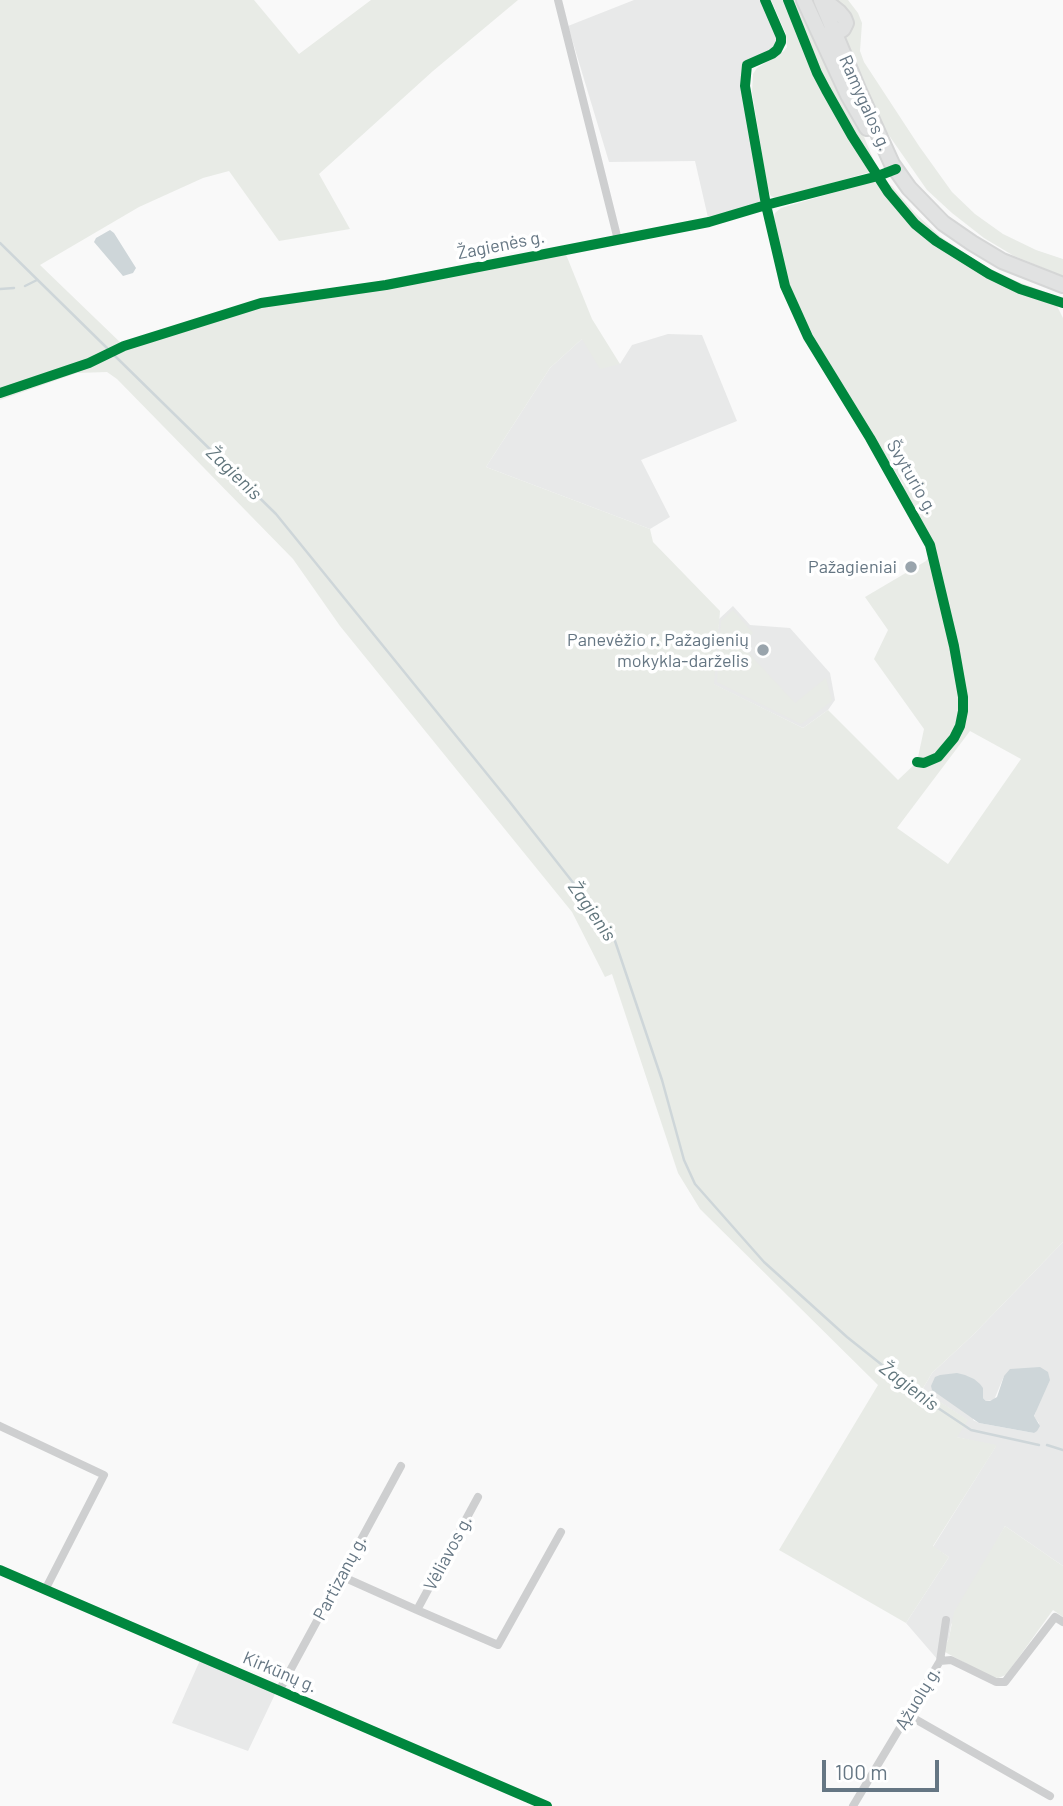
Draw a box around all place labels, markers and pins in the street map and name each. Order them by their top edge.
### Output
place label: Pažagieniai [808,556,897,578]
marker: Pažagieniai [903,559,919,575]
place label: Panevėžio r. Pažagienių mokykla-darželis [567,629,749,672]
marker: Panevėžio r. Pažagienių mokykla-darželis [755,642,771,658]

